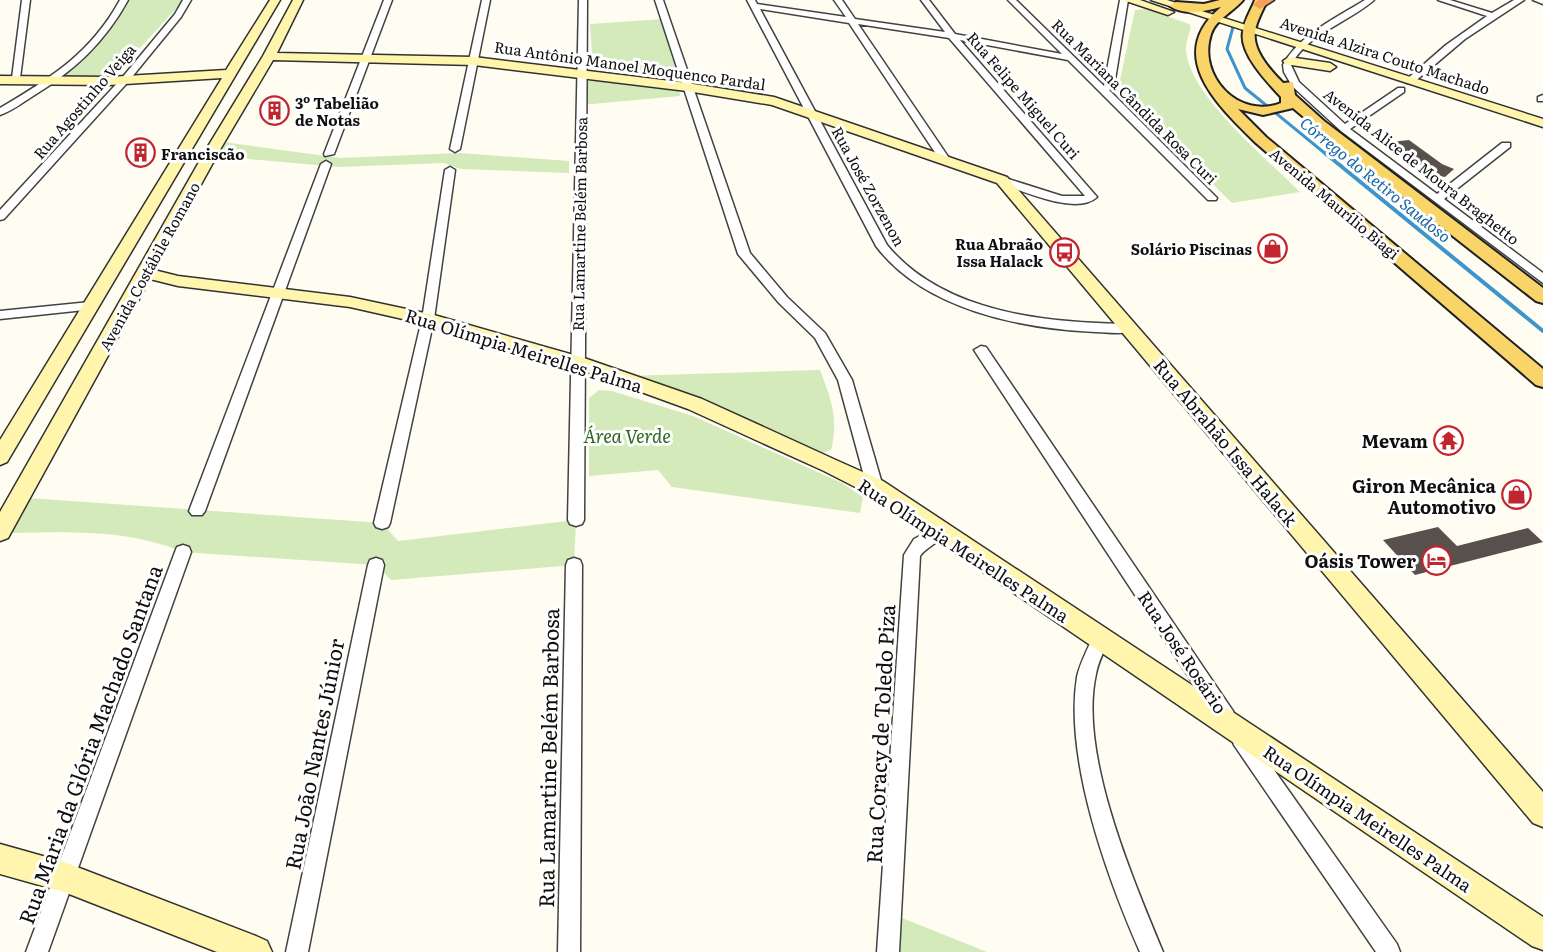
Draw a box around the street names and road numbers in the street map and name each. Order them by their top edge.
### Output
street label: Avenida Alzira Couto Machado [1277,10,1493,100]
street label: Rua Mariana Cândida Rosa Curi [1047,13,1223,189]
street label: Rua Felipe Miguel Curi [962,26,1086,164]
street label: Rua Antônio Manoel Moquenco Pardal [493,35,767,95]
street label: Rua Agostinho Veiga [27,38,141,164]
street label: Avenida Alice de Moura Braghetto [1319,82,1525,250]
street label: Rua Lamartine Belém Barbosa [566,116,592,331]
street label: Rua José Zorzenon [827,122,911,250]
street label: Avenida Maurílio Biagi [1265,142,1405,264]
street label: Avenida Costábile Romano [93,177,205,355]
street label: Rua Olímpia Meirelles Palma [402,301,646,399]
street label: Rua Abrahão Issa Halack [1148,352,1305,533]
street label: Rua Olímpia Meirelles Palma [853,471,1075,629]
street label: Rua Maria da Glória Machado Santana [9,559,169,928]
street label: Rua José Rosário [1132,585,1234,719]
street label: Rua Coracy de Toledo Piza [857,603,901,864]
street label: Rua Lamartine Belém Barbosa [529,607,565,908]
street label: Rua João Nantes Júnior [275,636,351,872]
street label: Rua Olímpia Meirelles Palma [1258,738,1478,898]

